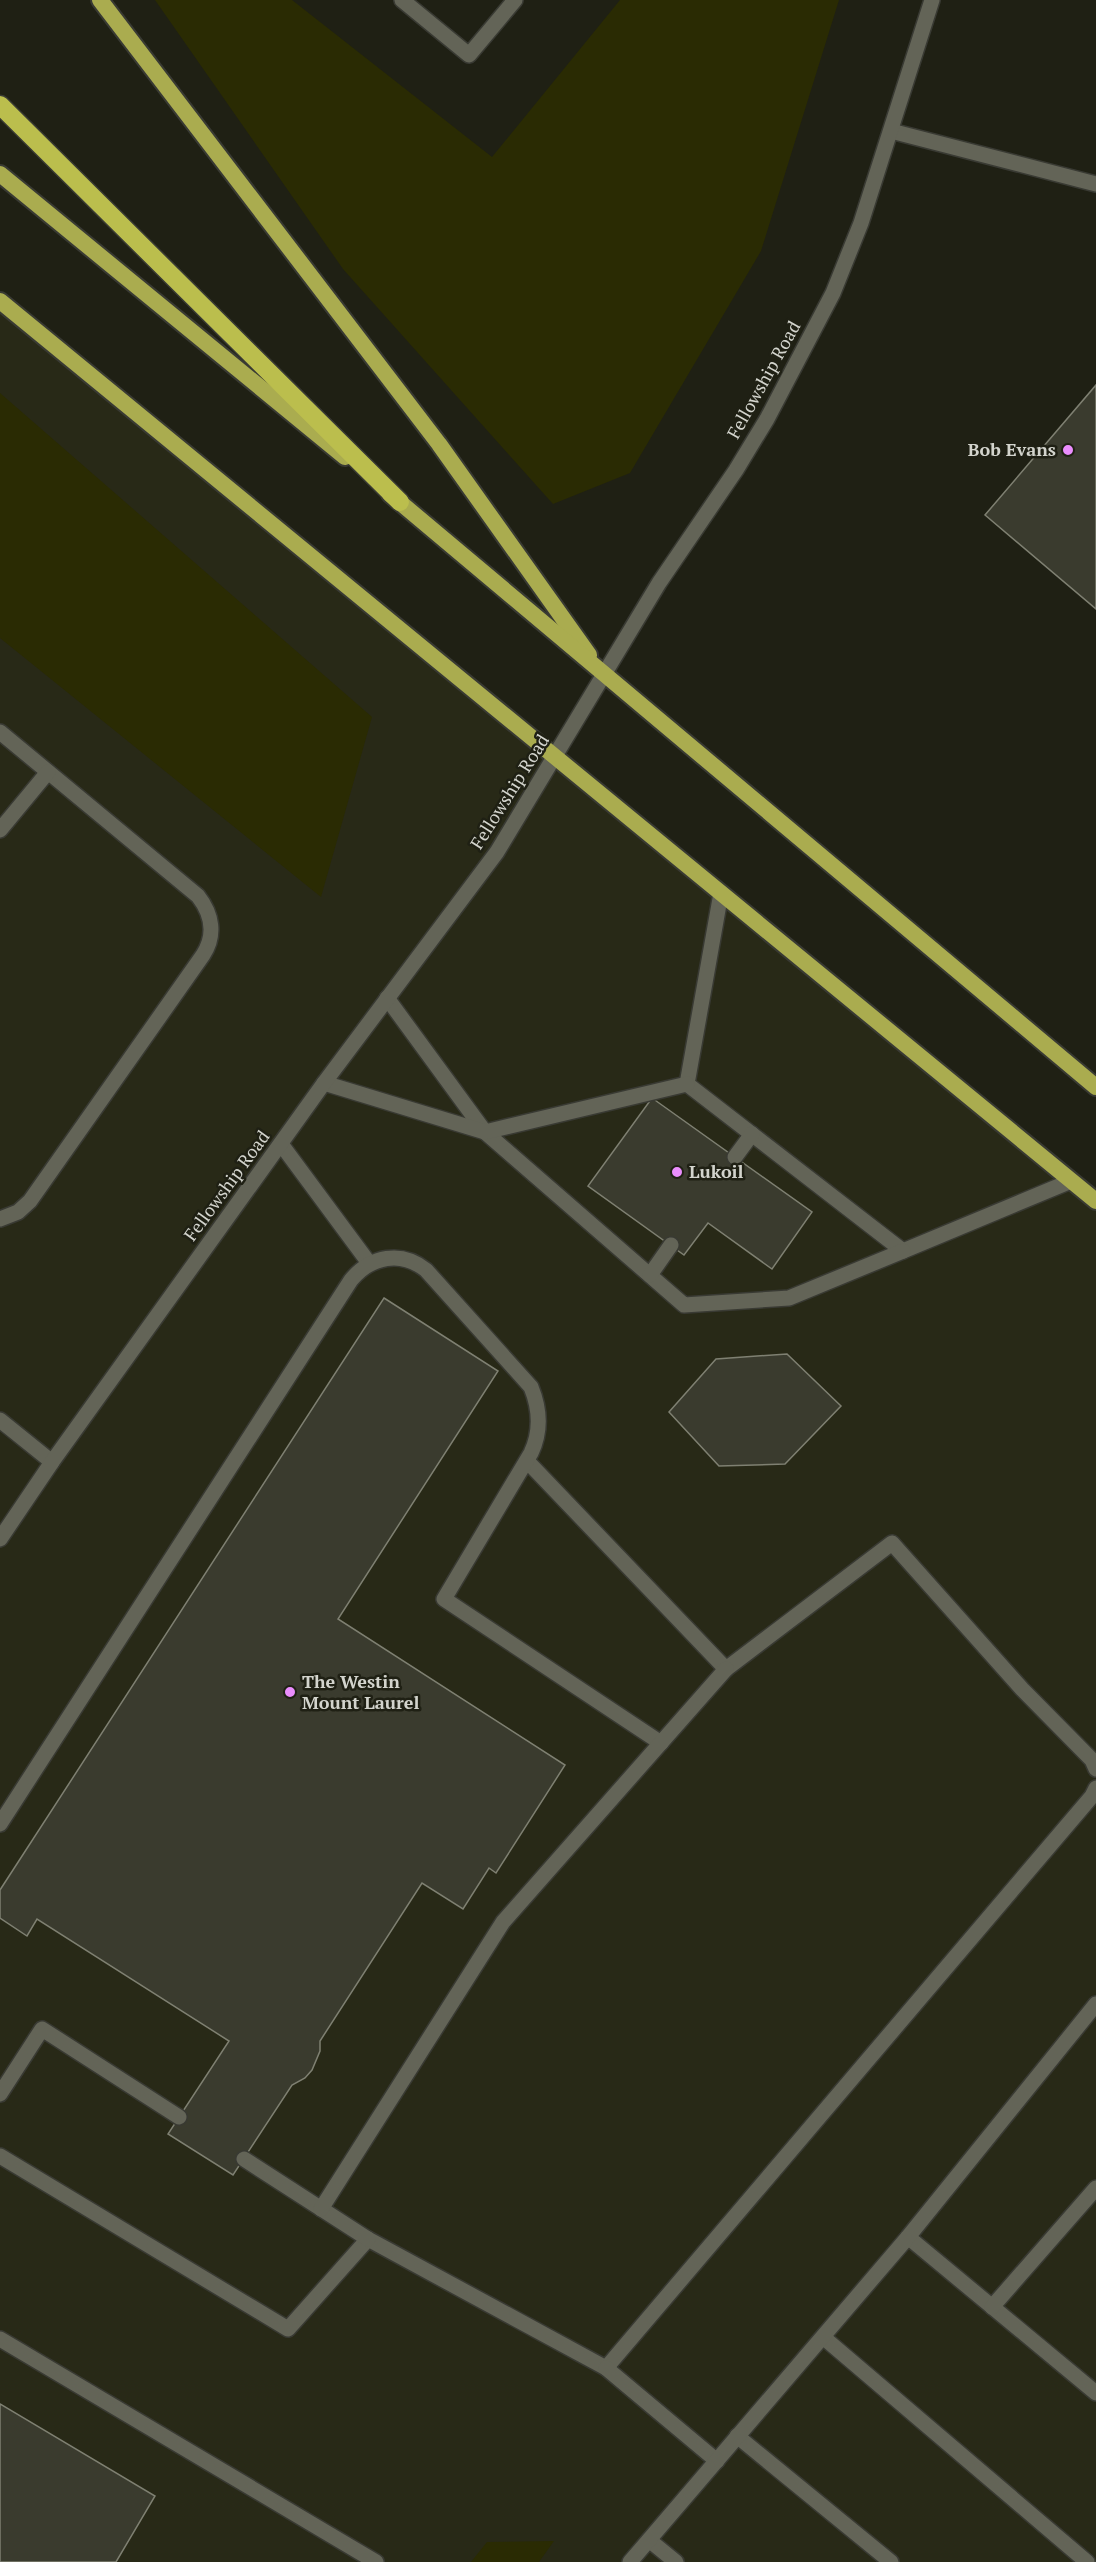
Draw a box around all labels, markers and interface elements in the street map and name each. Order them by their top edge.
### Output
street label: Fellowship Road [721,316,805,443]
place label: Bob Evans [968,437,1056,461]
marker: Bob Evans [1061,443,1075,457]
street label: Fellowship Road [464,730,554,853]
street label: Fellowship Road [178,1125,274,1245]
place label: Lukoil [689,1159,744,1183]
marker: Lukoil [670,1165,684,1179]
place label: The Westin Mount Laurel [302,1669,419,1714]
marker: The Westin Mount Laurel [283,1685,297,1699]

